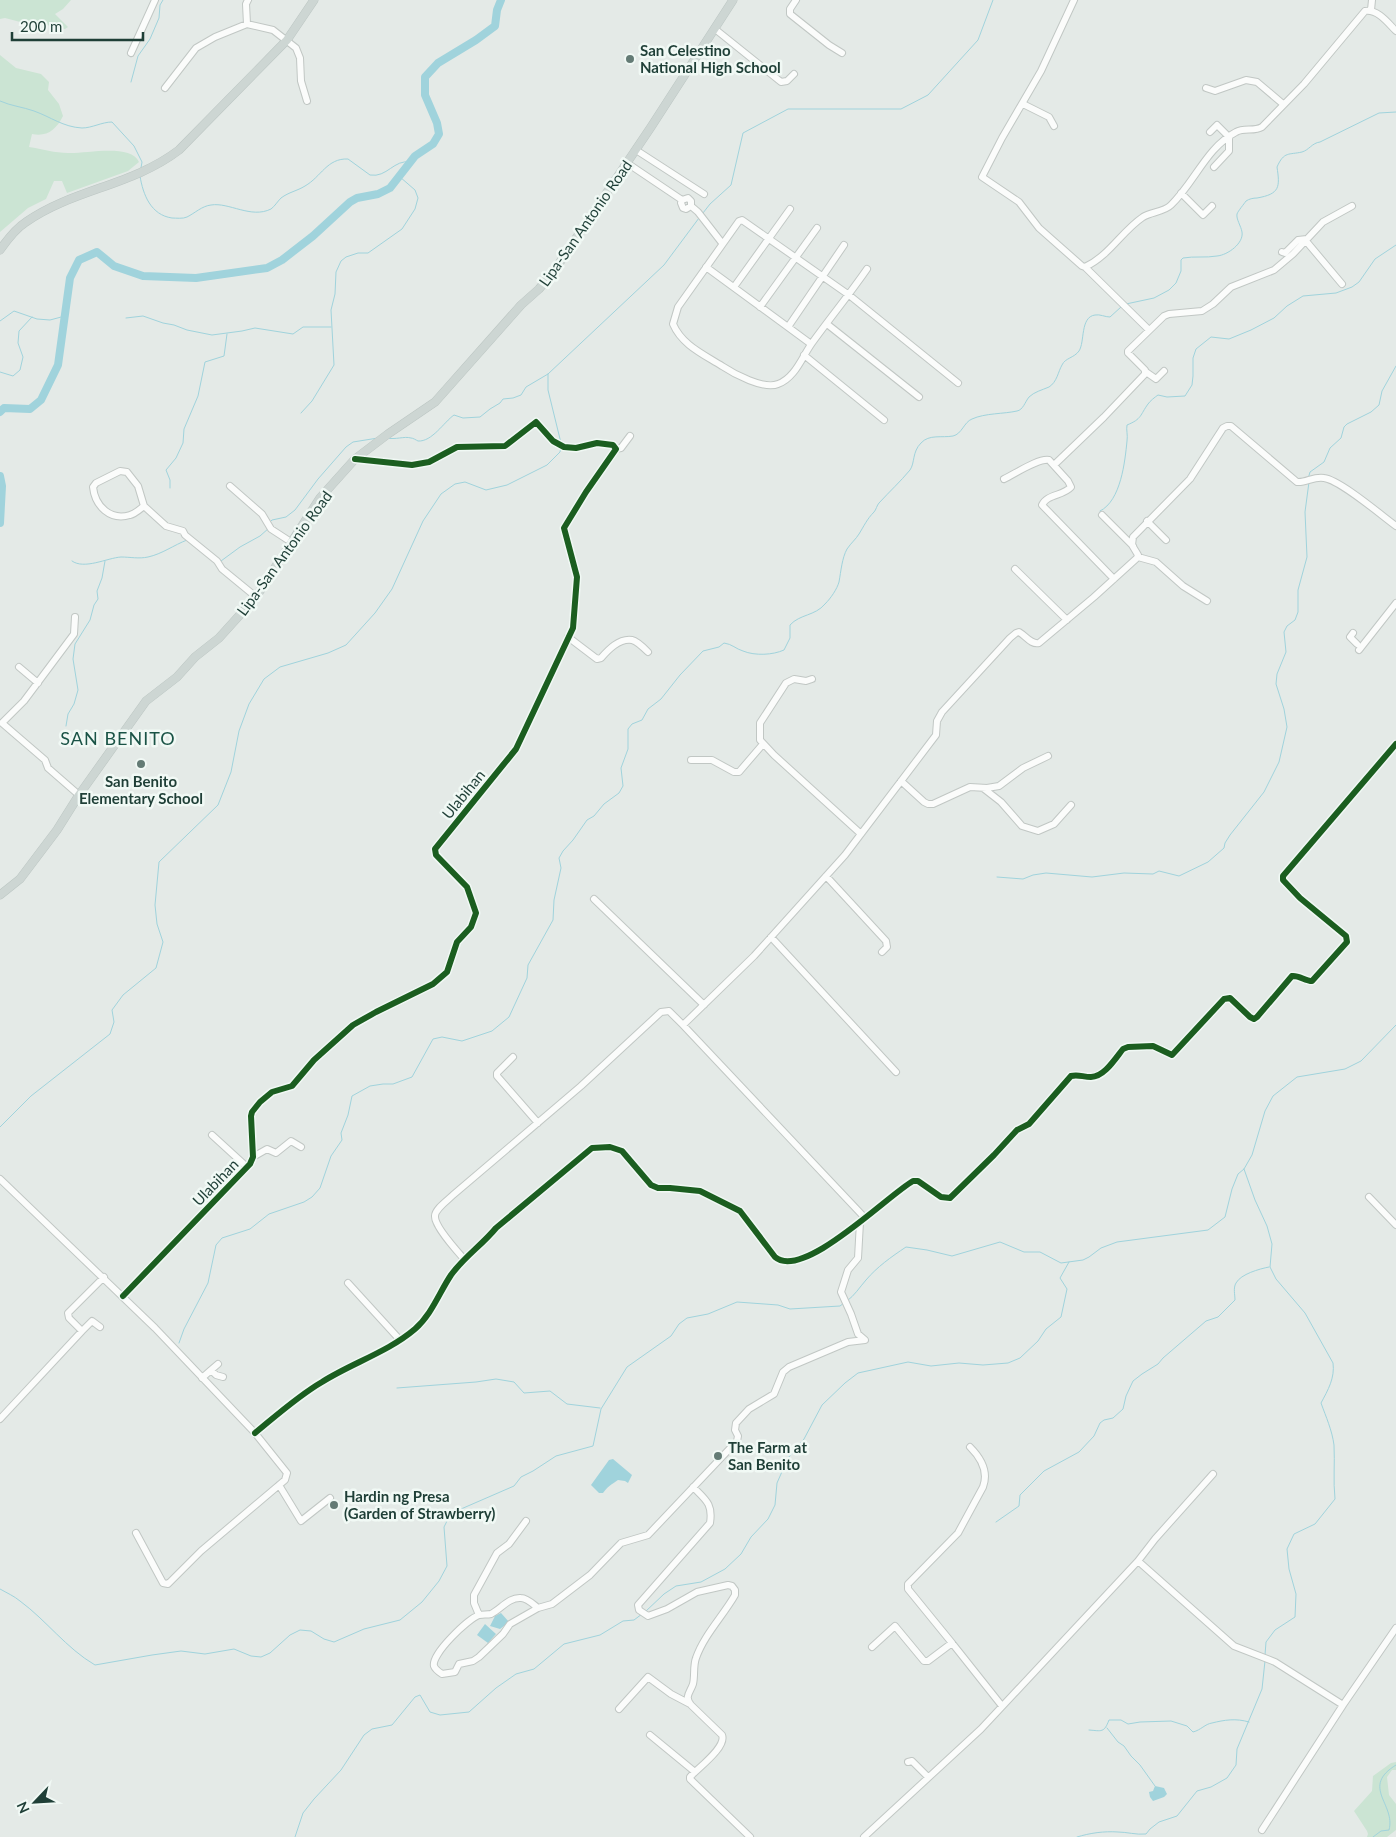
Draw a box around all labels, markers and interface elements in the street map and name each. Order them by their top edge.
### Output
scale bar [12,10,144,42]
text: 200 m [20,17,62,35]
place label: San Celestino National High School [640,41,781,76]
marker: San Celestino National High School [624,53,636,65]
street label: Lipa-San Antonio Road [535,156,635,290]
street label: Lipa-San Antonio Road [233,487,335,619]
district label: SAN BENITO [60,727,176,749]
marker: San Benito Elementary School [135,758,147,770]
street label: Ulabihan [438,766,488,822]
place label: San Benito Elementary School [79,772,203,807]
street label: Ulabihan [188,1155,242,1209]
place label: The Farm at San Benito [728,1438,807,1473]
marker: The Farm at San Benito [712,1450,724,1462]
place label: Hardin ng Presa (Garden of Strawberry) [344,1487,495,1522]
marker: Hardin ng Presa (Garden of Strawberry) [328,1499,340,1511]
north arrow [10,1777,60,1827]
text: N [13,1799,33,1816]

